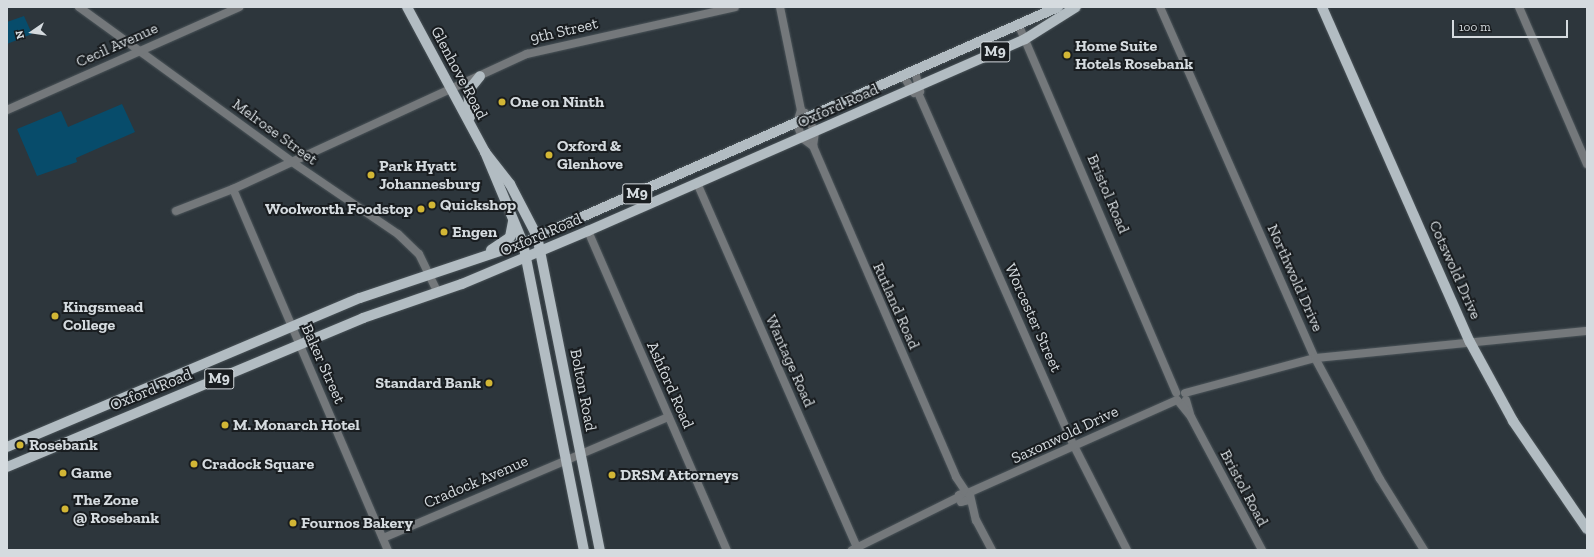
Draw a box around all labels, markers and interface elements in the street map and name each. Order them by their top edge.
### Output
north arrow [12,12,52,52]
scale bar [1454,12,1570,38]
street label: 9th Street [528,14,600,48]
street label: Cecil Avenue [73,18,161,72]
text: 100 m [1459,20,1491,34]
street label: Glenhove Road [427,23,491,123]
text: N [13,29,27,40]
place label: Home Suite Hotels Rosebank [1075,36,1193,74]
road number: M9 [980,39,1010,65]
marker: Home Suite Hotels Rosebank [1062,50,1072,60]
street label: Oxford Road [795,80,881,132]
place label: One on Ninth [510,92,604,112]
street label: Melrose Street [229,95,321,169]
marker: One on Ninth [497,97,507,107]
place label: Oxford & Glenhove [557,136,623,174]
marker: Oxford & Glenhove [544,150,554,160]
street label: Bristol Road [1083,151,1133,237]
place label: Park Hyatt Johannesburg [379,156,480,194]
marker: Park Hyatt Johannesburg [366,170,376,180]
road number: M9 [622,181,652,207]
place label: Quickshop [440,195,516,215]
place label: Woolworth Foodstop [265,199,413,219]
marker: Quickshop [427,200,437,210]
marker: Woolworth Foodstop [416,204,426,214]
street label: Oxford Road [497,209,585,261]
street label: Cotswold Drive [1425,218,1485,322]
street label: Northwold Drive [1263,221,1327,335]
place label: Engen [452,222,497,242]
marker: Engen [439,227,449,237]
street label: Rutland Road [868,260,924,352]
street label: Worcester Street [1000,261,1066,375]
place label: Kingsmead College [63,297,143,335]
marker: Kingsmead College [50,311,60,321]
street label: Wantage Road [761,312,819,410]
street label: Baker Street [297,321,349,407]
street label: Ashford Road [642,339,698,431]
street label: Bolton Road [566,347,600,433]
street label: Oxford Road [107,365,195,415]
road number: M9 [204,366,234,392]
place label: Standard Bank [375,373,481,393]
marker: Standard Bank [484,378,494,388]
street label: Saxonwold Drive [1008,402,1122,468]
place label: M. Monarch Hotel [233,415,360,435]
marker: M. Monarch Hotel [220,420,230,430]
place label: Rosebank [29,435,98,455]
marker: Rosebank [14,439,26,451]
street label: Bristol Road [1216,446,1272,530]
street label: Cradock Avenue [421,451,531,513]
place label: Cradock Square [202,454,314,474]
marker: Cradock Square [189,459,199,469]
place label: Game [71,463,112,483]
place label: DRSM Attorneys [620,465,739,485]
marker: Game [58,468,68,478]
marker: DRSM Attorneys [607,470,617,480]
place label: The Zone @ Rosebank [73,490,159,528]
marker: The Zone @ Rosebank [60,504,70,514]
place label: Fournos Bakery [301,513,413,533]
marker: Fournos Bakery [288,518,298,528]

